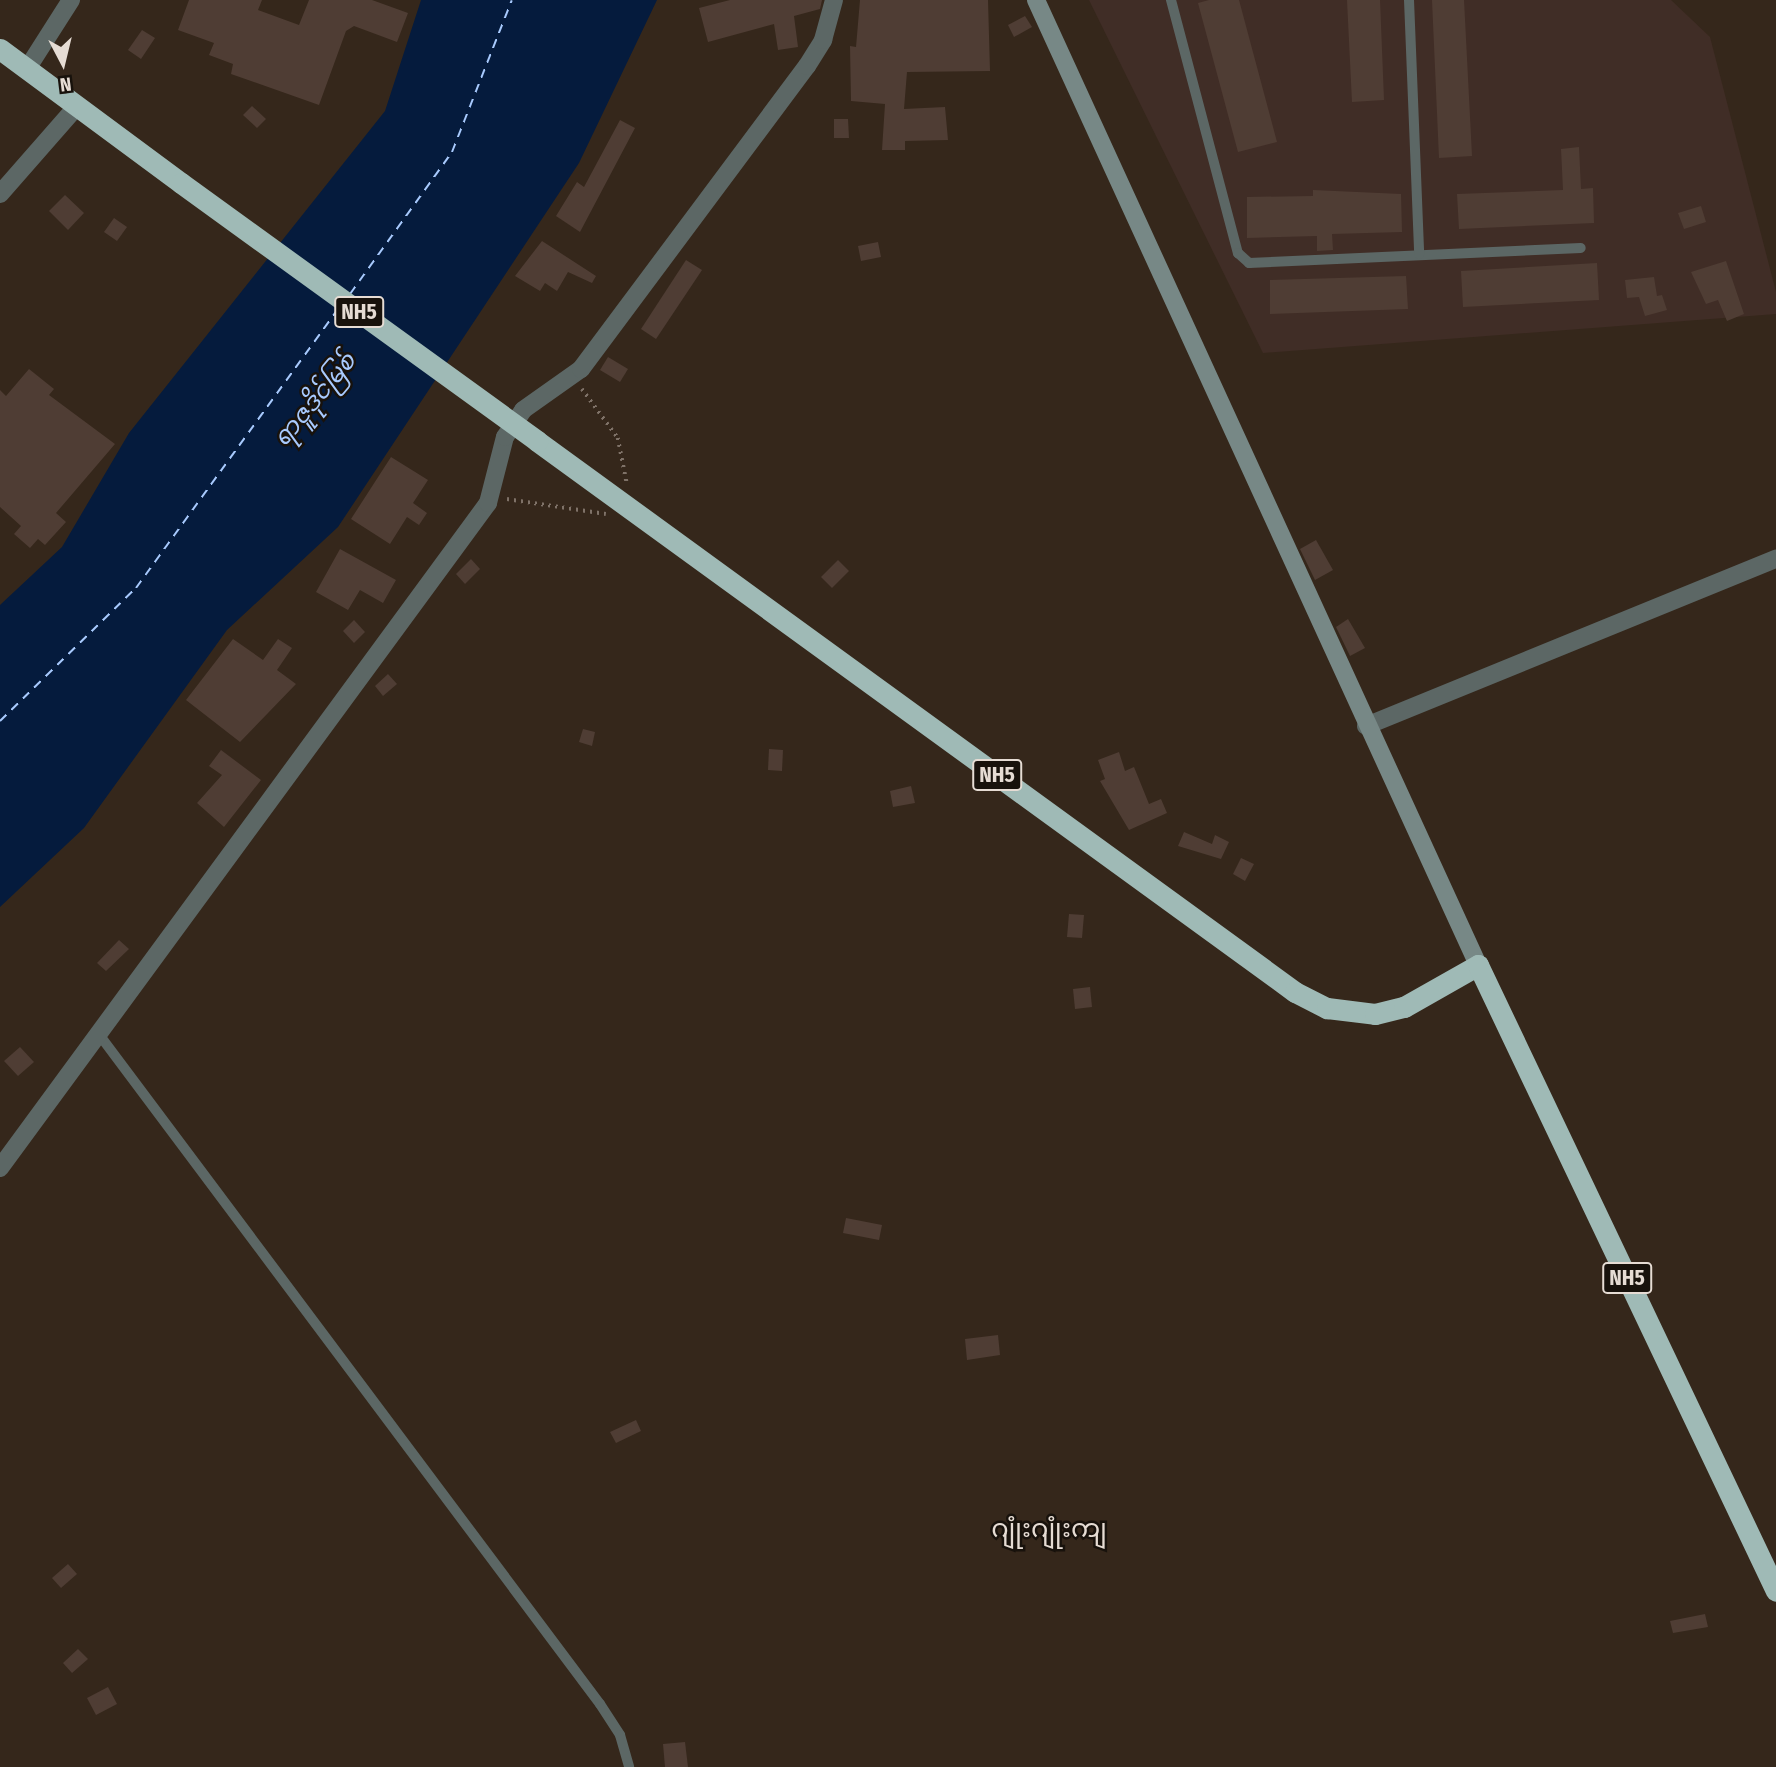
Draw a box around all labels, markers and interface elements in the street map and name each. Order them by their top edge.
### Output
north arrow [28,28,98,98]
text: N [59,72,73,96]
road number: NH5 [333,294,385,330]
water label: ရာဇူဒိုင်မြစ် [268,348,362,452]
road number: NH5 [971,758,1023,792]
road number: NH5 [1601,1260,1653,1296]
district label: ဂျုံးဂျုံးကျ [991,1513,1107,1545]

